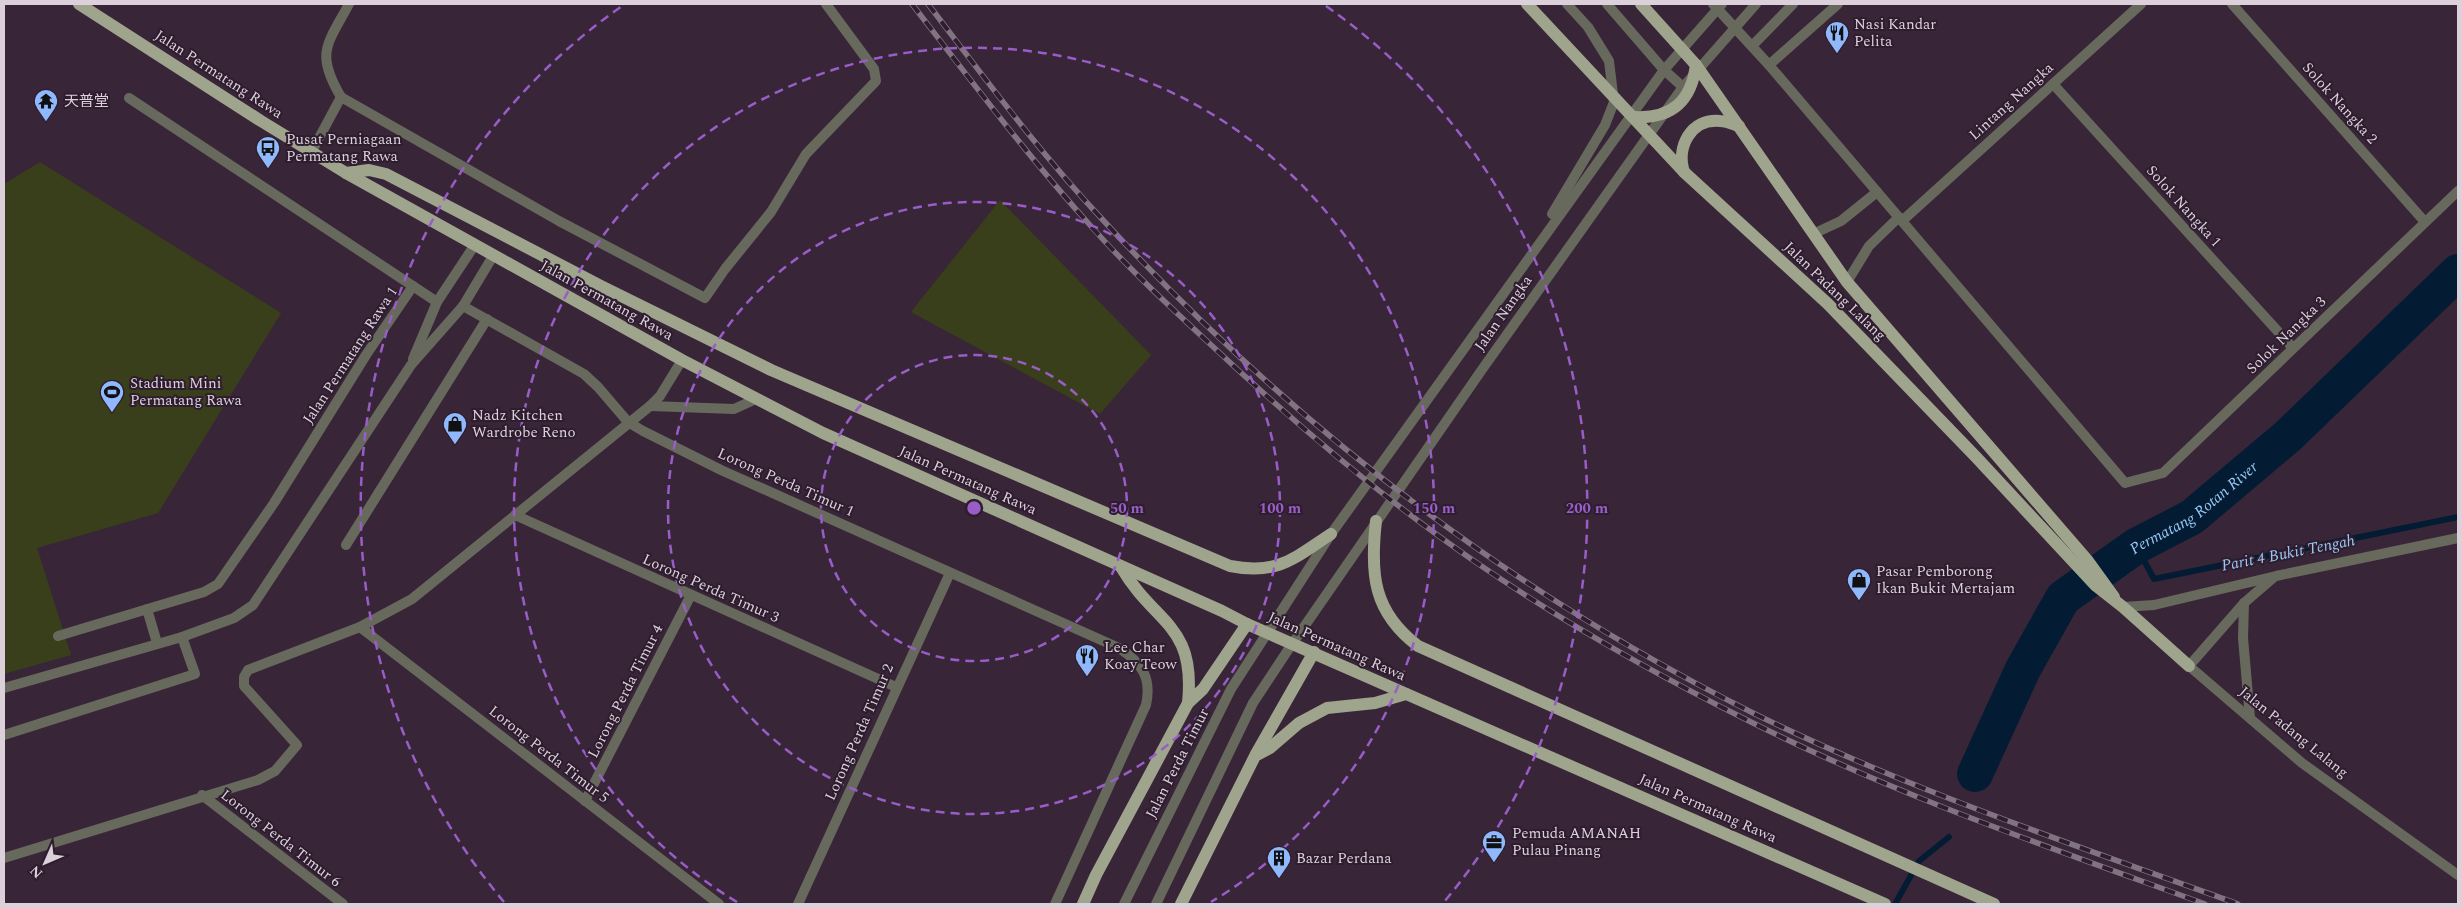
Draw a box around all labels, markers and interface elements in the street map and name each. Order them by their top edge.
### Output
place label: Nasi Kandar Pelita [1854,13,1936,53]
restaurant icon: Nasi Kandar Pelita [1824,20,1850,54]
street label: Jalan Permatang Rawa [150,24,288,125]
street label: Lintang Nangka [1964,56,2059,146]
street label: Solok Nangka 2 [2296,57,2383,150]
temple icon: 天普堂 [33,88,59,122]
place label: 天普堂 [64,90,109,113]
place label: Pusat Perniagaan Permatang Rawa [286,128,402,168]
bus stop icon: Pusat Perniagaan Permatang Rawa [255,135,281,169]
street label: Solok Nangka 1 [2140,160,2227,253]
street label: Jalan Padang Lalang [1778,236,1891,347]
street label: Jalan Permatang Rawa [536,254,678,347]
street label: Jalan Nangka [1469,270,1539,356]
street label: Jalan Permatang Rawa 1 [297,282,404,429]
street label: Solok Nangka 3 [2241,291,2332,380]
place label: Stadium Mini Permatang Rawa [130,372,243,412]
sports icon: Stadium Mini Permatang Rawa [99,379,125,413]
place label: Nadz Kitchen Wardrobe Reno [472,404,576,444]
shop icon: Nadz Kitchen Wardrobe Reno [442,411,468,445]
street label: Jalan Permatang Rawa [895,440,1041,521]
street label: Lorong Perda Timur 1 [714,442,858,523]
water label: Permatang Rotan River [2124,455,2264,560]
text: 50 m [1110,497,1145,520]
text: 100 m [1259,497,1302,520]
text: 150 m [1413,497,1456,520]
text: 200 m [1566,497,1609,520]
centre of rings [965,499,983,517]
water label: Parit 4 Bukit Tengah [2219,528,2357,578]
street label: Lorong Perda Timur 3 [639,548,783,629]
place label: Pasar Pemborong Ikan Bukit Mertajam [1876,560,2015,600]
shop icon: Pasar Pemborong Ikan Bukit Mertajam [1846,567,1872,601]
street label: Jalan Permatang Rawa [1264,606,1410,687]
street label: Lorong Perda Timur 4 [582,620,669,762]
place label: Lee Char Koay Teow [1104,636,1178,676]
restaurant icon: Lee Char Koay Teow [1074,643,1100,677]
street label: Lorong Perda Timur 2 [819,660,900,804]
street label: Jalan Padang Lalang [2234,681,2353,784]
street label: Lorong Perda Timur 5 [483,700,614,809]
street label: Jalan Perda Timur [1140,704,1215,822]
street label: Jalan Permatang Rawa [1635,768,1781,849]
street label: Lorong Perda Timur 6 [215,784,346,893]
place label: Pemuda AMANAH Pulau Pinang [1512,822,1641,862]
office icon: Pemuda AMANAH Pulau Pinang [1481,829,1507,863]
north arrow [20,838,70,888]
building icon: Bazar Perdana [1266,845,1292,879]
place label: Bazar Perdana [1296,847,1392,870]
text: N [25,860,48,883]

